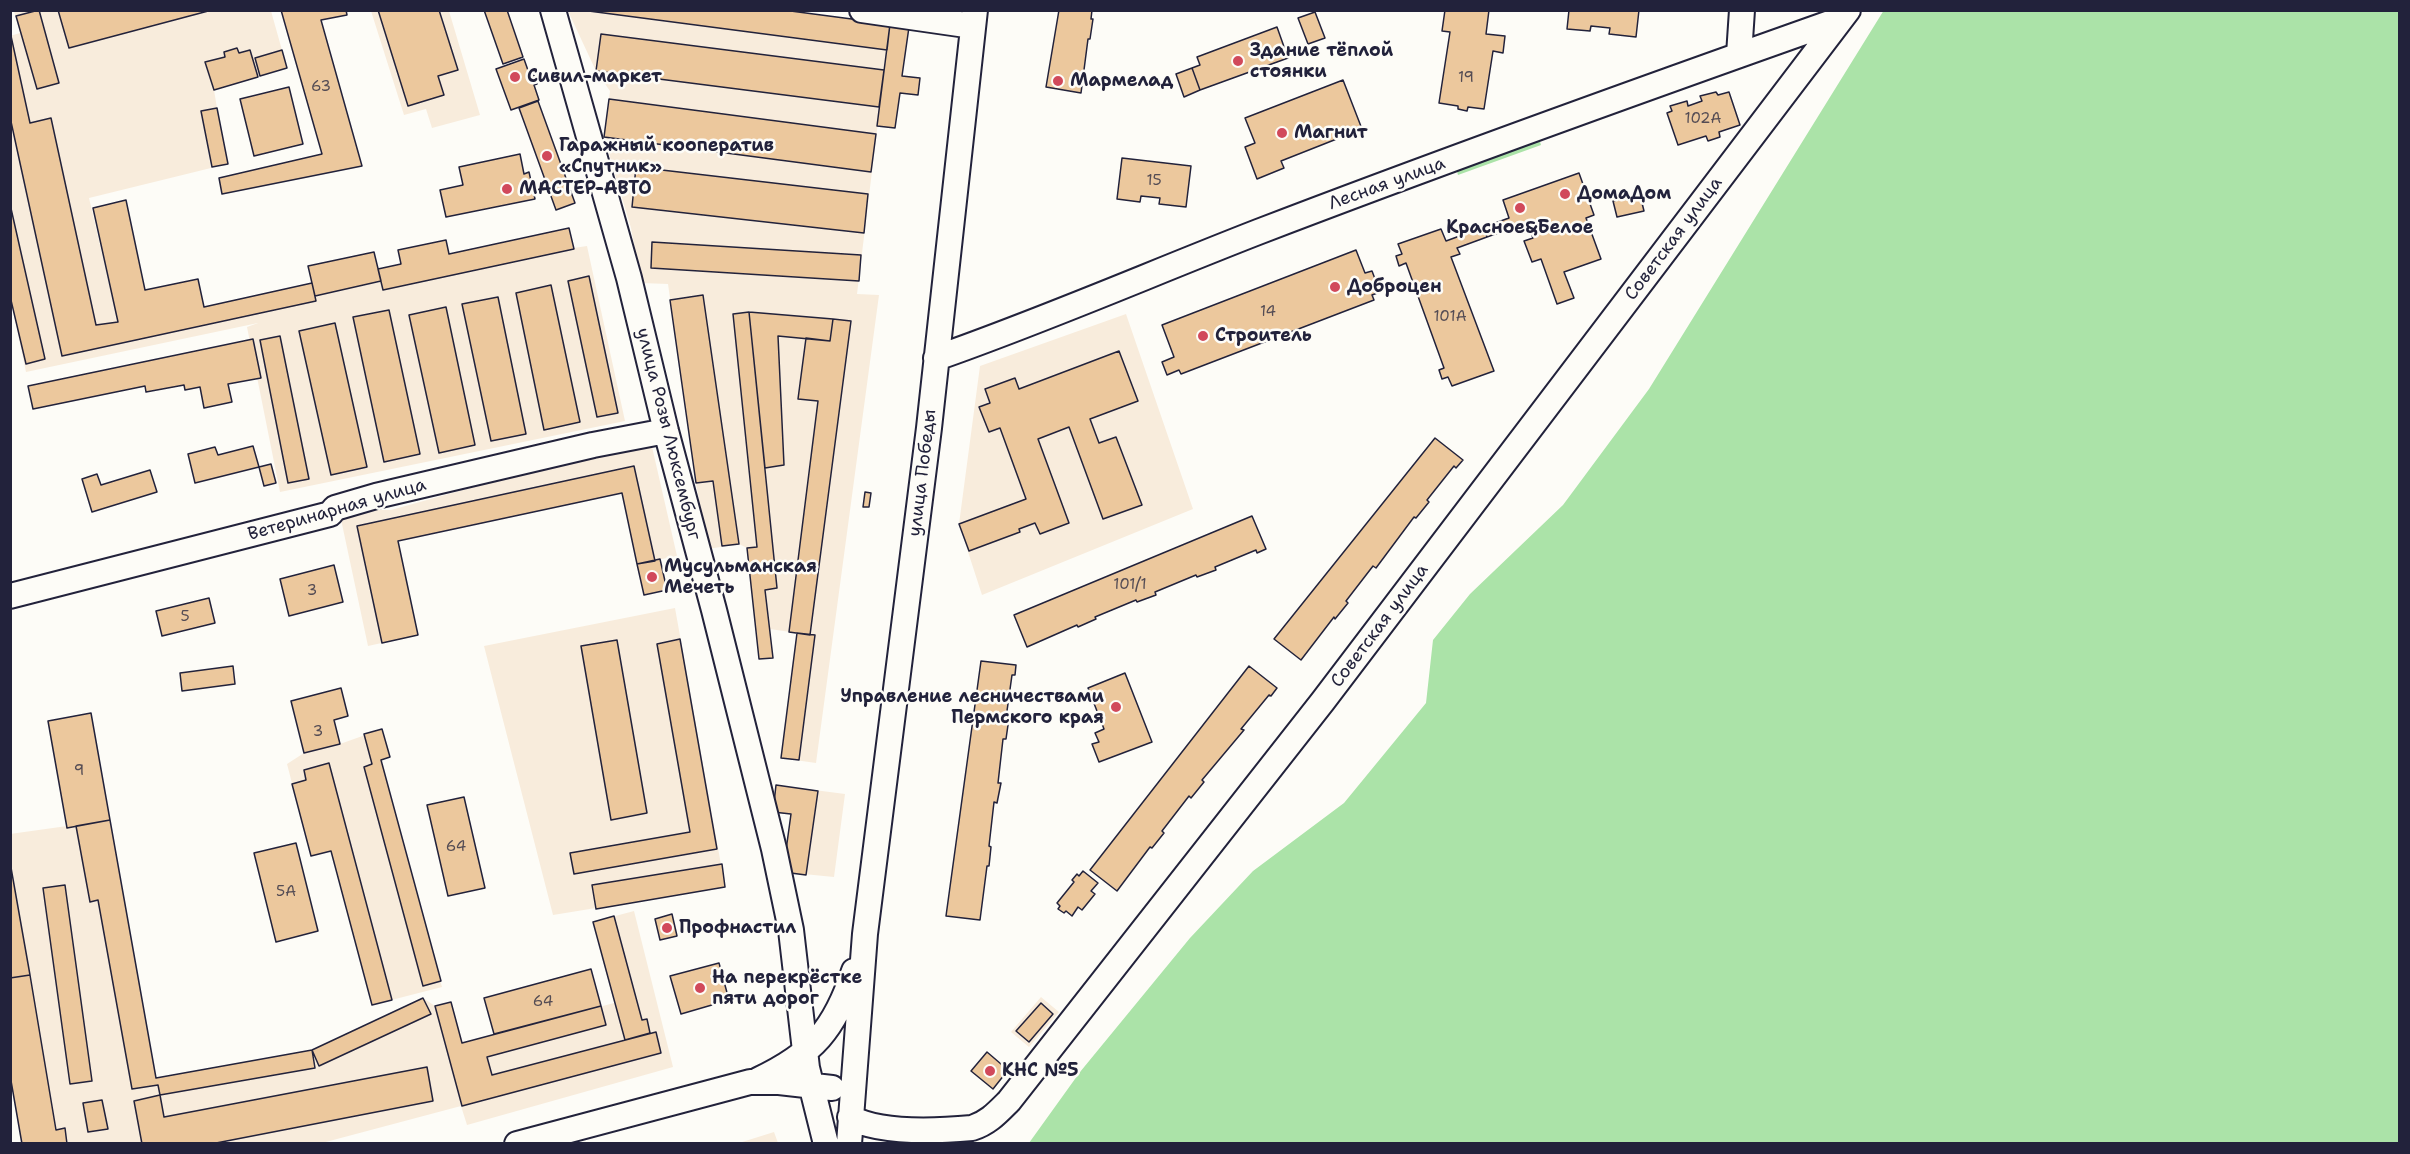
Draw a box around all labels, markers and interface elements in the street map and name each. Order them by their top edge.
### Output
place label: Здание тёплой стоянки [1250,40,1393,82]
marker: Здание тёплой стоянки [1231,54,1245,68]
place label: Сивил-маркет [527,66,662,88]
house number: 19 [1458,69,1474,87]
marker: Сивил-маркет [508,70,522,84]
place label: Мармелад [1070,70,1173,92]
marker: Мармелад [1051,74,1065,88]
house number: 63 [311,78,331,96]
house number: 102А [1685,110,1721,128]
place label: Магнит [1294,122,1368,144]
marker: Магнит [1275,126,1289,140]
place label: Гаражный кооператив «Спутник» [559,135,774,178]
marker: Гаражный кооператив «Спутник» [540,149,554,163]
street label: Лесная улица [1326,153,1448,215]
house number: 15 [1146,172,1162,190]
street label: Советская улица [1621,173,1727,305]
place label: МАСТЕР-АВТО [519,178,652,200]
marker: МАСТЕР-АВТО [500,182,514,196]
place label: ДомаДом [1577,183,1671,205]
marker: ДомаДом [1558,187,1572,201]
marker: Красное&Белое [1513,201,1527,215]
place label: Красное&Белое [1446,217,1594,239]
place label: Доброцен [1347,276,1442,298]
marker: Доброцен [1328,280,1342,294]
house number: 14 [1260,303,1276,321]
house number: 101А [1433,308,1467,326]
place label: Строитель [1215,325,1312,347]
street label: улица Розы Люксембург [631,326,705,542]
marker: Строитель [1196,329,1210,343]
street label: улица Победы [904,408,942,538]
street label: Ветеринарная улица [245,474,429,546]
place label: Мусульманская Мечеть [664,556,817,598]
street label: Советская улица [1327,560,1433,692]
marker: Мусульманская Мечеть [645,570,659,584]
house number: 101/1 [1113,576,1147,594]
house number: 3 [307,582,317,600]
house number: 5 [180,608,190,626]
place label: Управление лесничествами Пермского края [840,686,1104,728]
marker: Управление лесничествами Пермского края [1109,700,1123,714]
house number: 3 [313,723,323,741]
house number: 9 [74,762,84,780]
house number: 64 [446,838,466,856]
house number: 5А [276,883,296,901]
place label: Профнастил [679,917,796,939]
marker: Профнастил [660,921,674,935]
place label: На перекрёстке пяти дорог [712,967,862,1010]
marker: На перекрёстке пяти дорог [693,981,707,995]
house number: 64 [533,993,553,1011]
place label: КНС №5 [1002,1060,1078,1082]
marker: КНС №5 [983,1064,997,1078]

